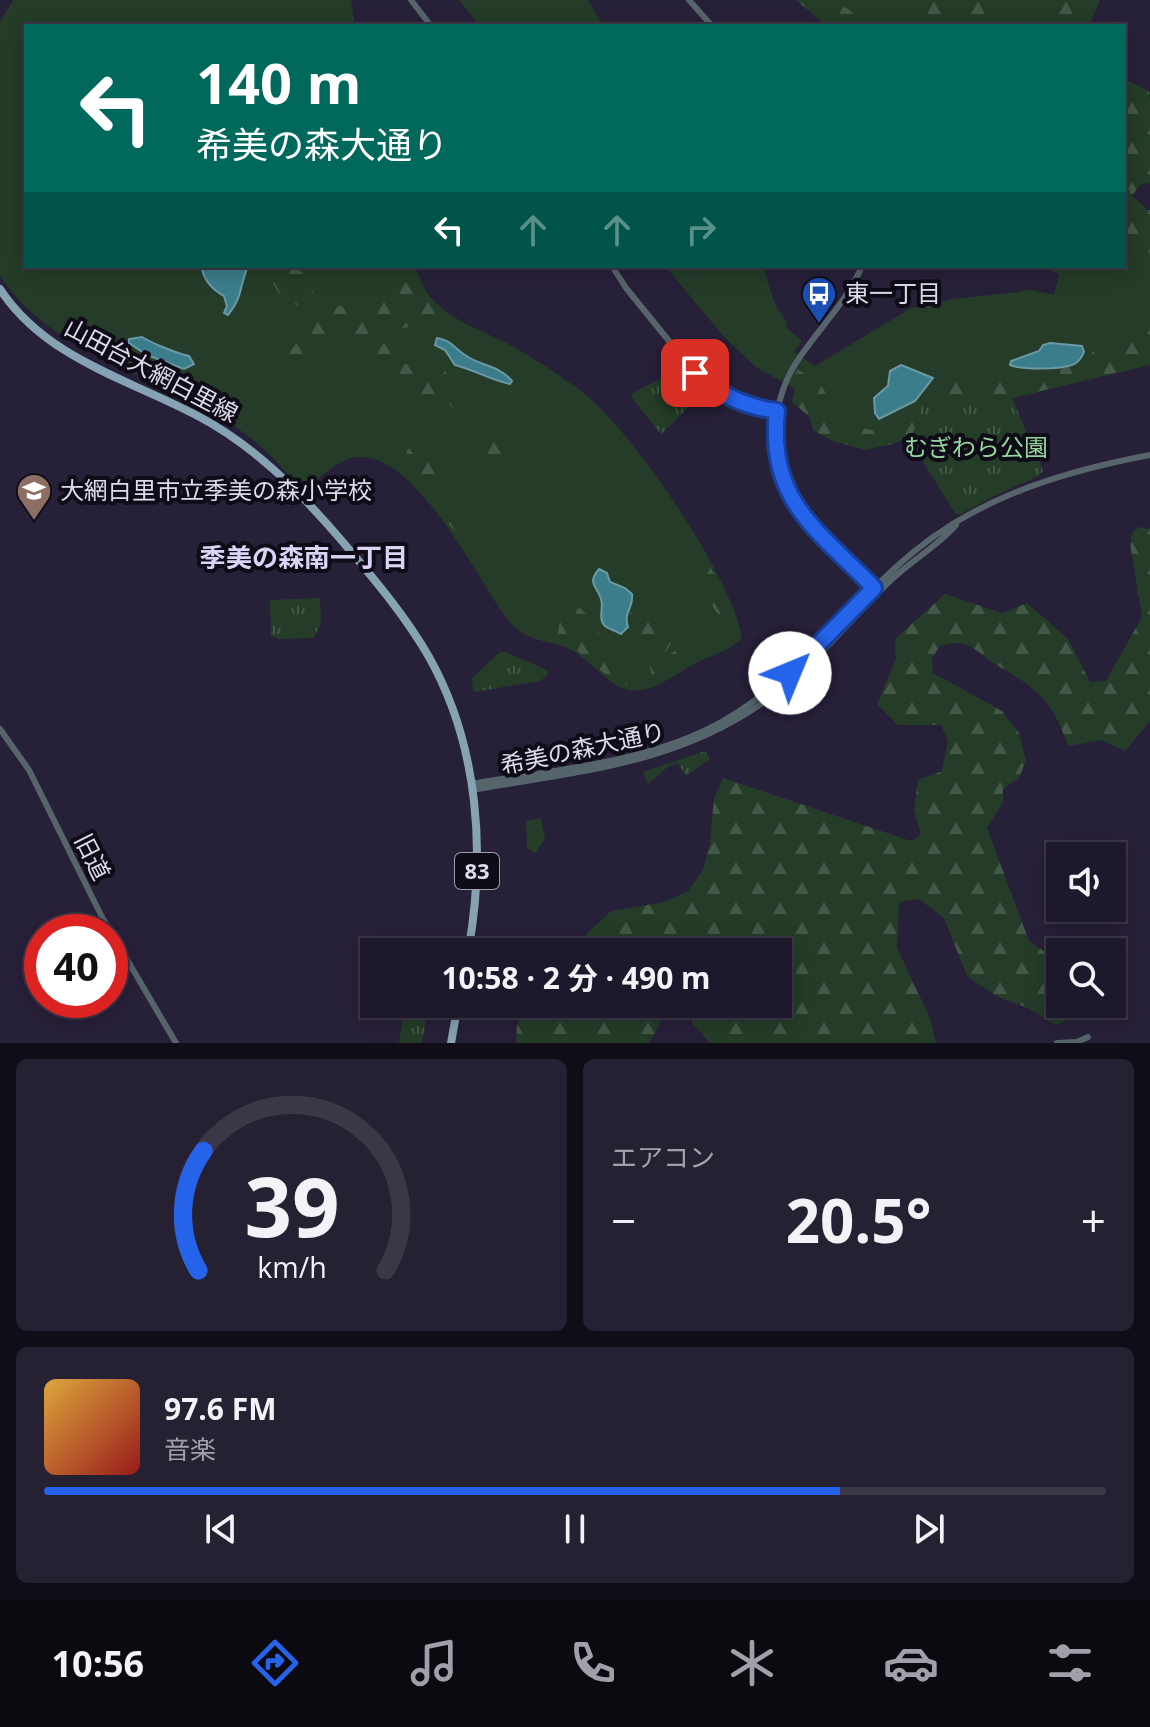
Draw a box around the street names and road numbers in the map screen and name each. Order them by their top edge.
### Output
street label: 山田台大網白里線 [59,310,244,429]
street label: 希美の森大通り [497,714,668,781]
street label: 旧道 [68,827,119,885]
road number: 83 [455,853,499,889]

